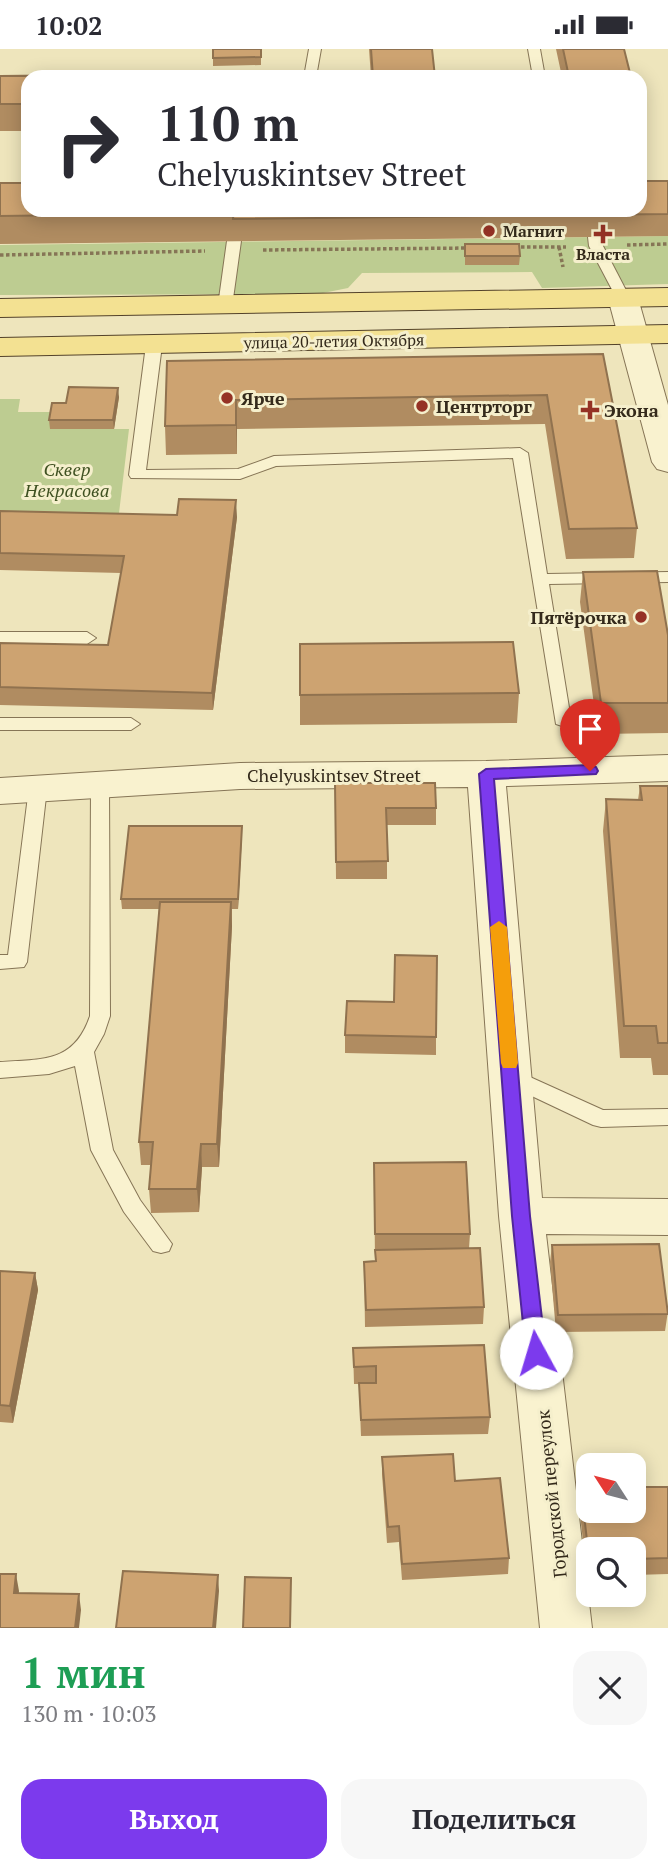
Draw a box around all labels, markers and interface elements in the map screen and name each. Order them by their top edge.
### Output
text: 10:02 [35,8,103,42]
text: 110 m [157,90,299,155]
icon: right [42,98,133,189]
text: Chelyuskintsev Street [157,153,466,195]
place label: Магнит [503,220,565,242]
marker: Магнит [481,223,497,239]
marker: Власта [595,226,611,242]
place label: Власта [576,243,630,265]
street label: улица 20-летия Октября [242,328,425,354]
place label: Ярче [241,386,285,410]
marker: Ярче [219,390,235,406]
place label: Центрторг [436,394,533,418]
marker: Центрторг [414,398,430,414]
place label: Экона [604,398,659,422]
marker: Экона [582,402,598,418]
park label: Сквер Некрасова [24,457,109,502]
place label: Пятёрочка [531,605,627,629]
marker: Пятёрочка [633,609,649,625]
pin [560,699,620,771]
icon: arrive [571,710,609,748]
street label: Chelyuskintsev Street [247,763,421,787]
position arrow [499,1316,573,1390]
street label: Городской переулок [530,1409,572,1579]
north arrow [576,1453,646,1523]
map controls [576,1453,646,1607]
button: search [576,1537,646,1607]
text: 1 мин [21,1644,146,1700]
button: close [573,1651,647,1725]
text: 130 m · 10:03 [21,1698,156,1729]
button: Выход [21,1779,327,1859]
button: Поделиться [341,1779,647,1859]

